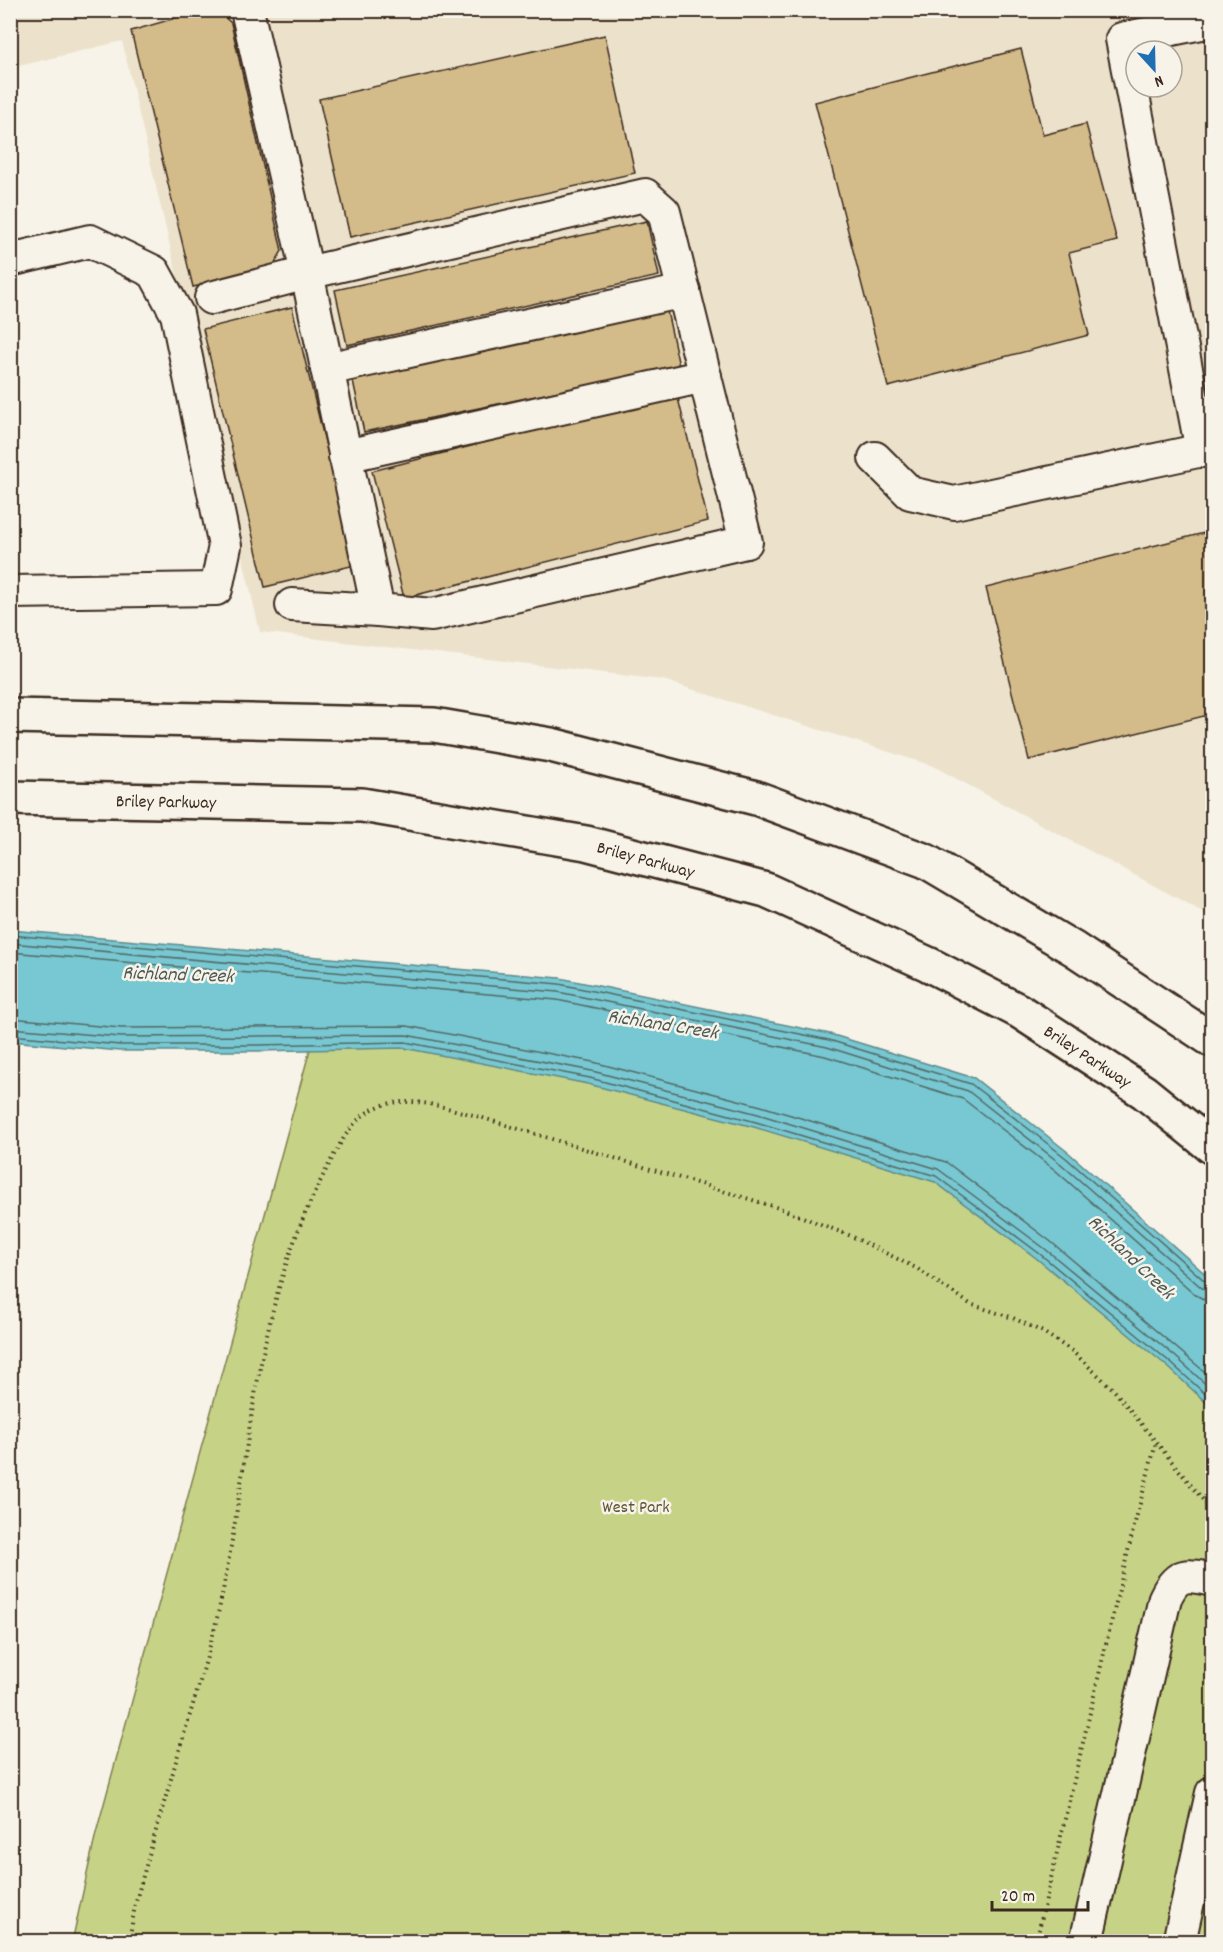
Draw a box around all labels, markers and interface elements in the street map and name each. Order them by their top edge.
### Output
north arrow [1124,39,1184,99]
text: N [1151,68,1167,93]
street label: Briley Parkway [116,790,217,817]
street label: Briley Parkway [594,836,698,887]
water label: Richland Creek [122,960,236,992]
water label: Richland Creek [606,1003,721,1049]
street label: Briley Parkway [1038,1020,1136,1096]
water label: Richland Creek [1080,1210,1181,1308]
park label: West Park [602,1496,670,1521]
scale bar [992,1874,1088,1912]
text: 20 m [1001,1885,1035,1910]

